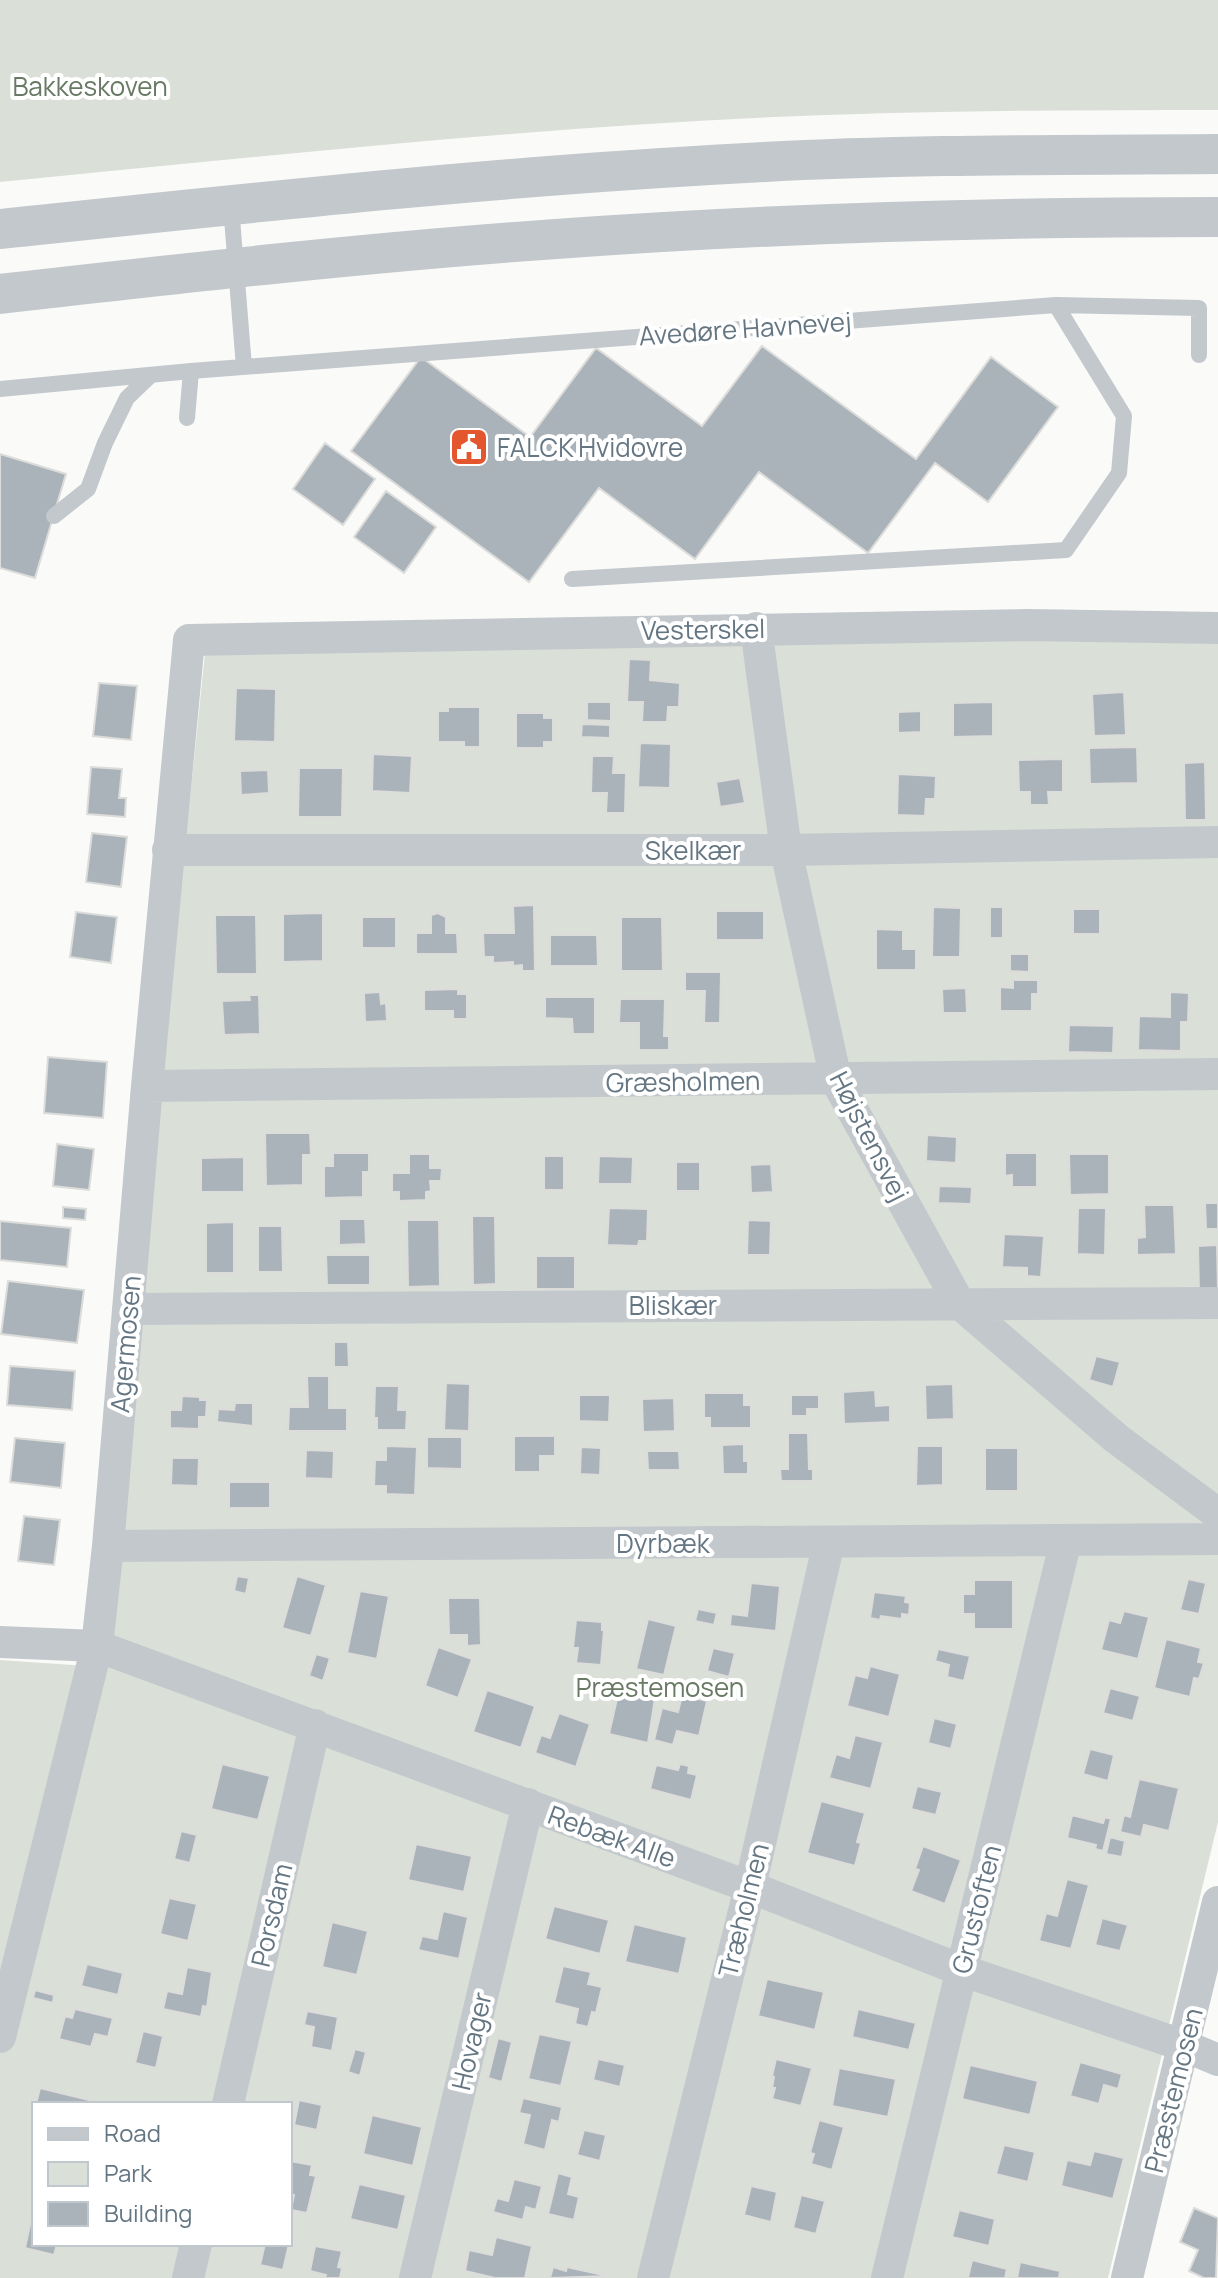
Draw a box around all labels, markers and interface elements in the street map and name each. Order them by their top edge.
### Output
park label: Bakkeskoven [12,68,168,104]
street label: Avedøre Havnevej [638,303,852,353]
public building icon: FALCK Hvidovre [448,426,490,468]
place label: FALCK Hvidovre [497,429,683,465]
street label: Vesterskel [640,610,766,648]
street label: Skelkær [645,832,741,868]
street label: Græsholmen [605,1062,761,1100]
street label: Højstensvej [822,1065,918,1207]
street label: Agermosen [101,1274,149,1414]
street label: Bliskær [629,1287,717,1323]
street label: Dyrbæk [616,1525,711,1561]
park label: Præstemosen [576,1669,744,1705]
street label: Rebæk Alle [543,1796,681,1876]
street label: Træholmen [709,1839,777,1981]
street label: Grustoften [943,1841,1009,1977]
street label: Porsdam [242,1860,300,1970]
street label: Hovager [442,1988,500,2094]
street label: Præstemosen [1135,2004,1211,2176]
legend [32,2102,292,2246]
text: Road [104,2116,161,2149]
text: Park [104,2156,153,2189]
text: Building [104,2196,192,2229]

